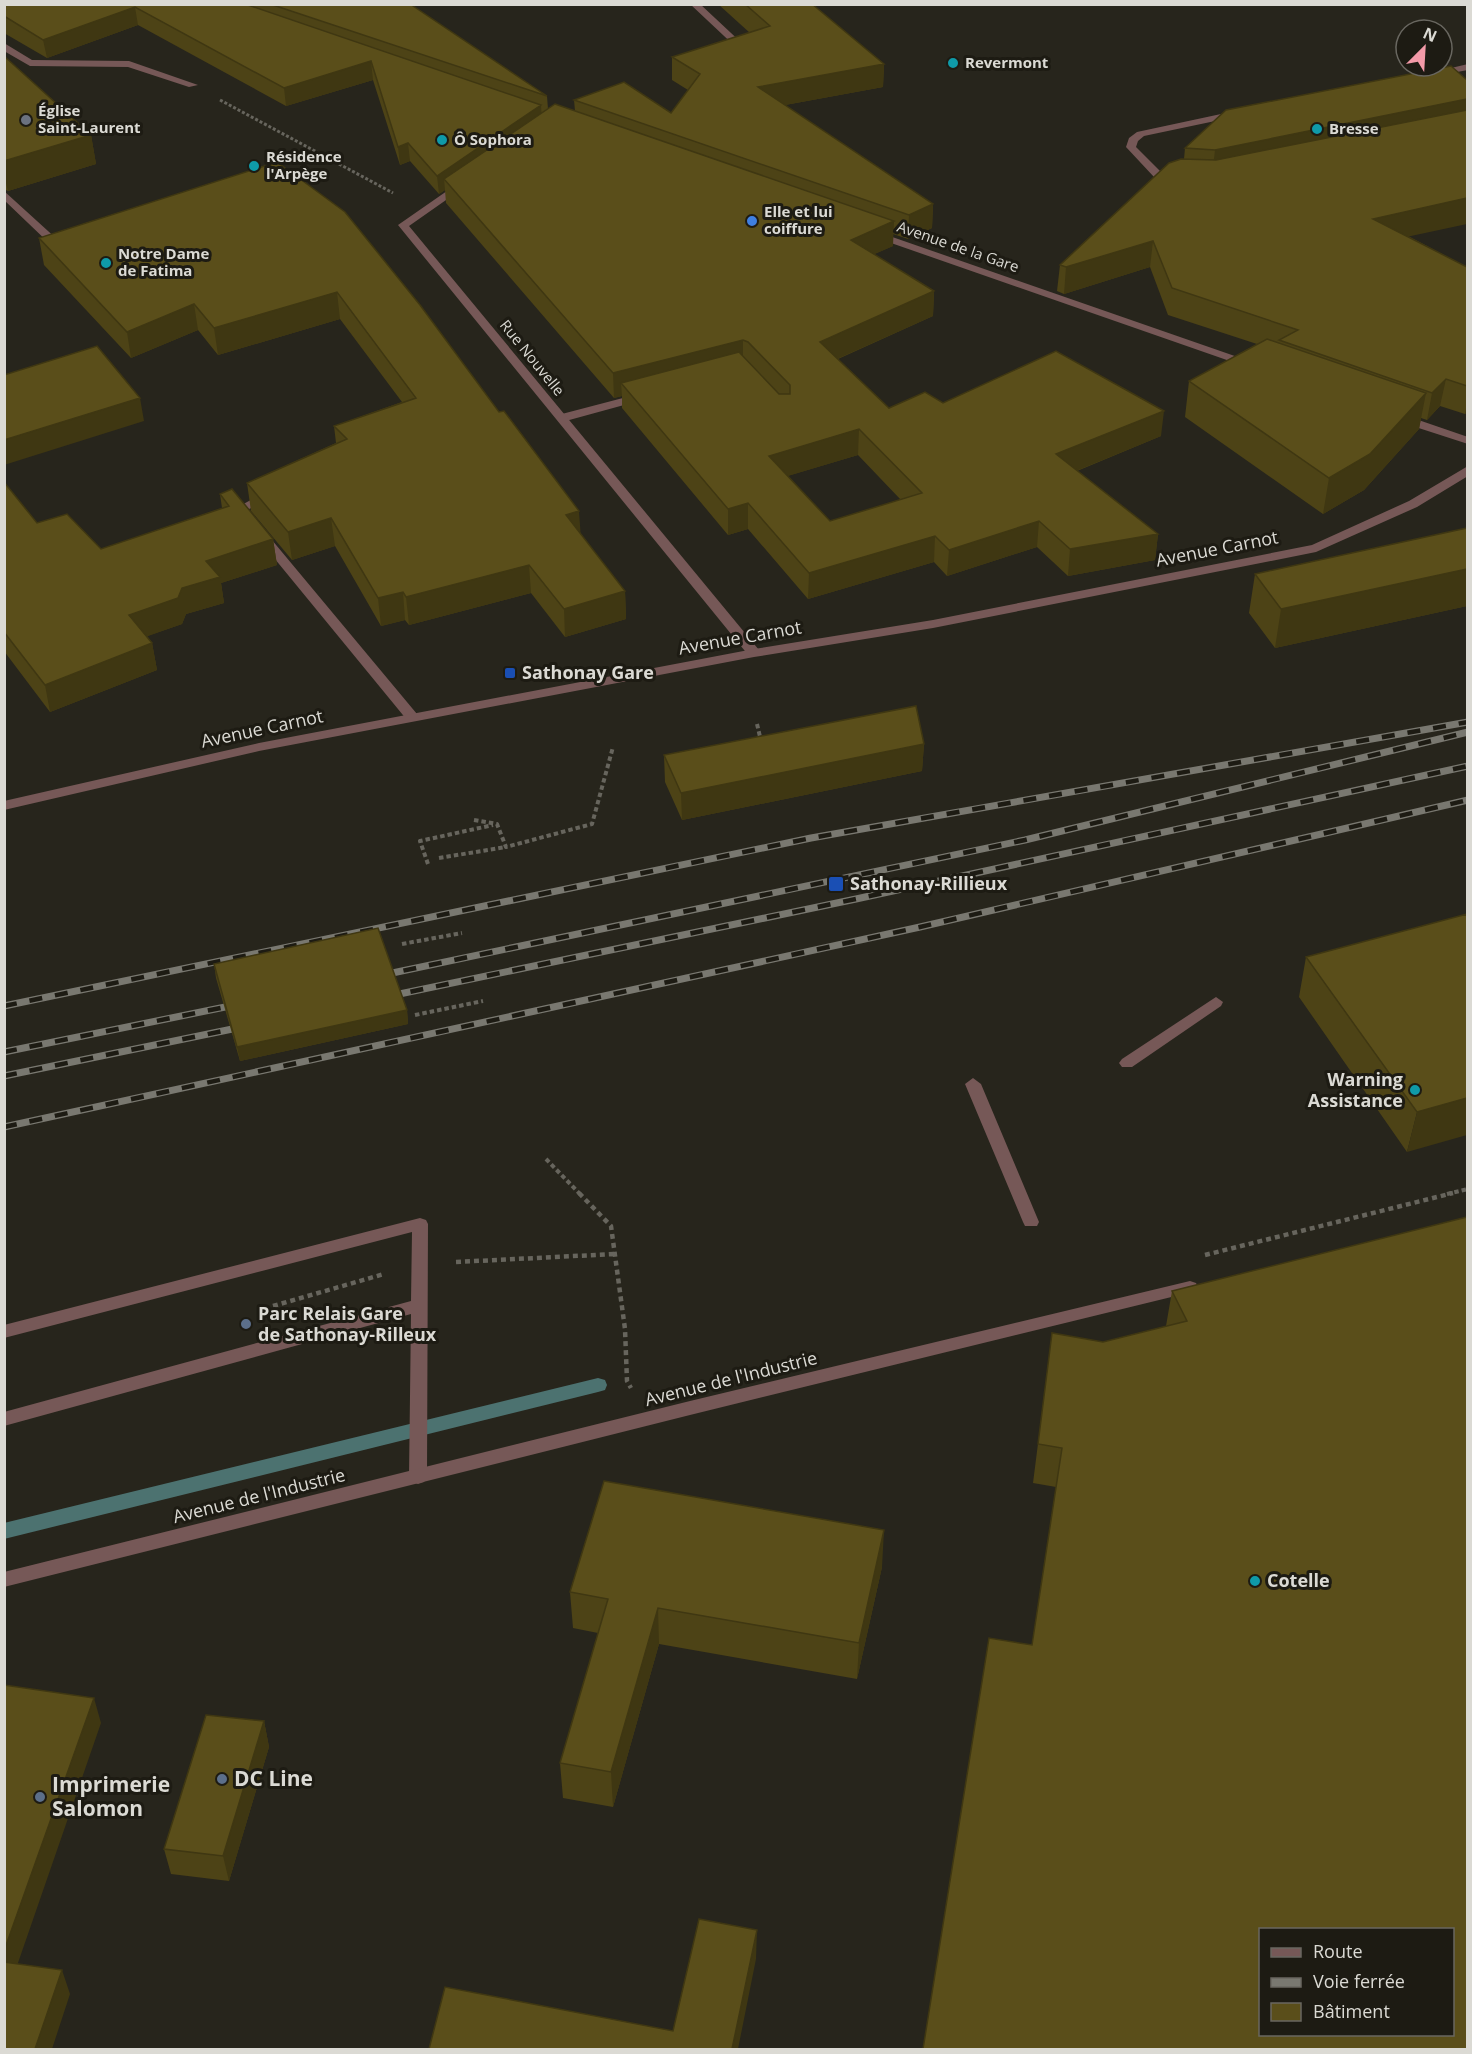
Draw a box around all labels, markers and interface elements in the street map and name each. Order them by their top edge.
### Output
north arrow [1394,18,1454,78]
text: N [1420,22,1441,47]
place label: Revermont [965,52,1049,72]
marker: Revermont [946,56,960,70]
place label: Église Saint-Laurent [38,100,141,137]
marker: Église Saint-Laurent [19,113,33,127]
place label: Bresse [1329,118,1379,138]
marker: Bresse [1310,122,1324,136]
place label: Ô Sophora [454,129,532,149]
marker: Ô Sophora [435,133,449,147]
place label: Résidence l'Arpège [266,146,342,183]
marker: Résidence l'Arpège [247,159,261,173]
place label: Elle et lui coiffure [764,201,833,238]
marker: Elle et lui coiffure [745,214,759,228]
street label: Avenue de la Gare [895,216,1022,276]
place label: Notre Dame de Fatima [118,243,209,280]
marker: Notre Dame de Fatima [99,256,113,270]
street label: Rue Nouvelle [496,315,570,399]
street label: Avenue Carnot [1153,524,1280,572]
street label: Avenue Carnot [677,614,803,660]
place label: Sathonay Gare [522,660,654,684]
marker: Sathonay Gare [503,666,517,680]
street label: Avenue Carnot [198,703,325,753]
place label: Sathonay-Rillieux [850,871,1008,895]
marker: Sathonay-Rillieux [827,875,845,893]
place label: Warning Assistance [1308,1067,1403,1112]
marker: Warning Assistance [1408,1083,1422,1097]
place label: Parc Relais Gare de Sathonay-Rilleux [258,1301,437,1346]
marker: Parc Relais Gare de Sathonay-Rilleux [239,1317,253,1331]
street label: Avenue de l'Industrie [642,1345,819,1411]
street label: Avenue de l'Industrie [170,1462,347,1528]
place label: Cotelle [1267,1568,1330,1592]
marker: Cotelle [1248,1574,1262,1588]
place label: DC Line [234,1764,313,1792]
place label: Imprimerie Salomon [52,1770,170,1822]
marker: DC Line [215,1772,229,1786]
marker: Imprimerie Salomon [33,1790,47,1804]
legend [1259,1928,1454,2036]
text: Route [1313,1939,1363,1963]
text: Voie ferrée [1313,1969,1405,1993]
text: Bâtiment [1313,1999,1390,2023]

